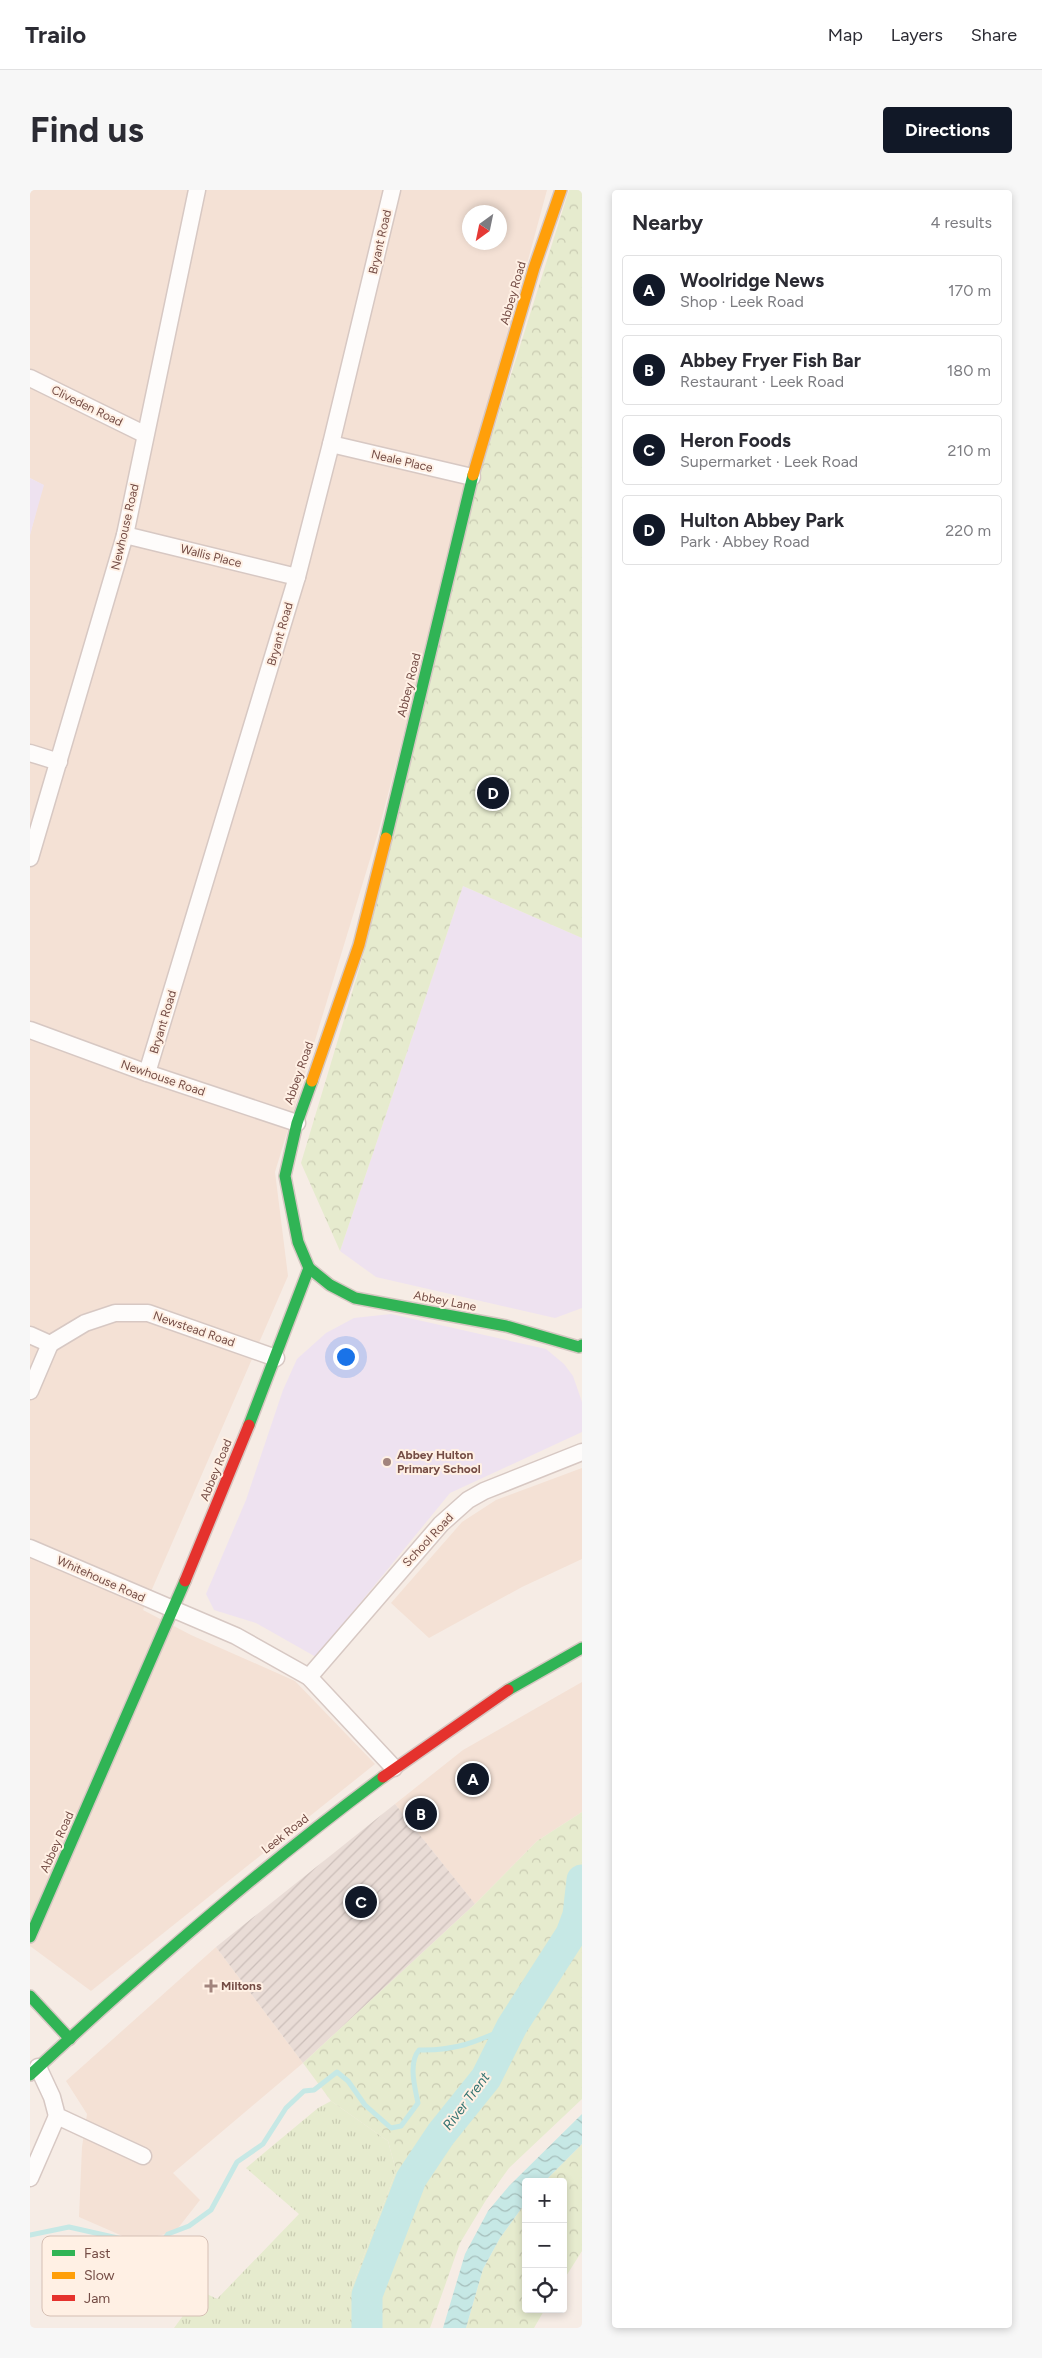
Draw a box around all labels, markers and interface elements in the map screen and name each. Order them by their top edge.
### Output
text: Trailo [25,20,86,49]
text: Map [828,24,863,46]
text: Layers [891,24,943,46]
text: Share [971,24,1017,46]
button: Directions [883,107,1012,153]
text: Find us [30,109,144,151]
north arrow [462,205,507,250]
street label: Bryant Road [366,209,394,275]
text: Nearby [632,210,703,235]
text: 4 results [931,213,992,232]
street label: Abbey Road [497,260,529,326]
text: Woolridge News [680,269,824,292]
text: A [643,281,655,300]
text: 170 m [948,281,991,300]
text: Shop · Leek Road [680,292,804,311]
text: Abbey Fryer Fish Bar [680,349,861,372]
text: B [644,361,654,380]
text: 180 m [947,361,991,380]
text: Restaurant · Leek Road [680,372,844,391]
street label: Cliveden Road [49,383,125,429]
text: Heron Foods [680,429,791,452]
text: C [643,441,655,460]
text: 210 m [948,441,991,460]
street label: Neale Place [370,447,435,475]
text: Supermarket · Leek Road [680,452,858,471]
street label: Newhouse Road [108,482,142,572]
text: Hulton Abbey Park [680,509,844,532]
text: D [643,521,655,540]
text: 220 m [945,521,991,540]
text: Park · Abbey Road [680,532,810,551]
street label: Wallis Place [179,542,243,570]
street label: Bryant Road [264,601,296,667]
street label: Abbey Road [394,652,424,718]
pin: D [477,774,509,812]
street label: Bryant Road [147,989,179,1055]
street label: Abbey Road [282,1040,316,1106]
street label: Newhouse Road [119,1057,207,1099]
street label: Abbey Lane [413,1288,478,1314]
street label: Newstead Road [151,1308,237,1350]
your location [333,1344,359,1370]
street label: Abbey Road [197,1437,235,1503]
place label: Abbey Hulton Primary School [397,1448,481,1476]
marker: Abbey Hulton Primary School [381,1456,393,1468]
street label: School Road [400,1510,456,1570]
street label: Whitehouse Road [55,1553,147,1605]
pin: A [457,1760,489,1798]
pin: B [405,1795,437,1833]
street label: Abbey Road [37,1809,77,1875]
street label: Leek Road [259,1811,311,1857]
pin: C [345,1883,377,1921]
place label: Miltons [221,1979,262,1993]
marker: Miltons [205,1980,217,1992]
water label: River Trent [439,2069,494,2133]
map controls [522,2178,567,2313]
button: + [522,2178,567,2223]
button: − [522,2223,567,2268]
legend [42,2236,208,2316]
text: Fast [84,2245,110,2262]
text: Slow [84,2267,115,2284]
button: locate [522,2268,567,2313]
text: Jam [84,2290,110,2307]

